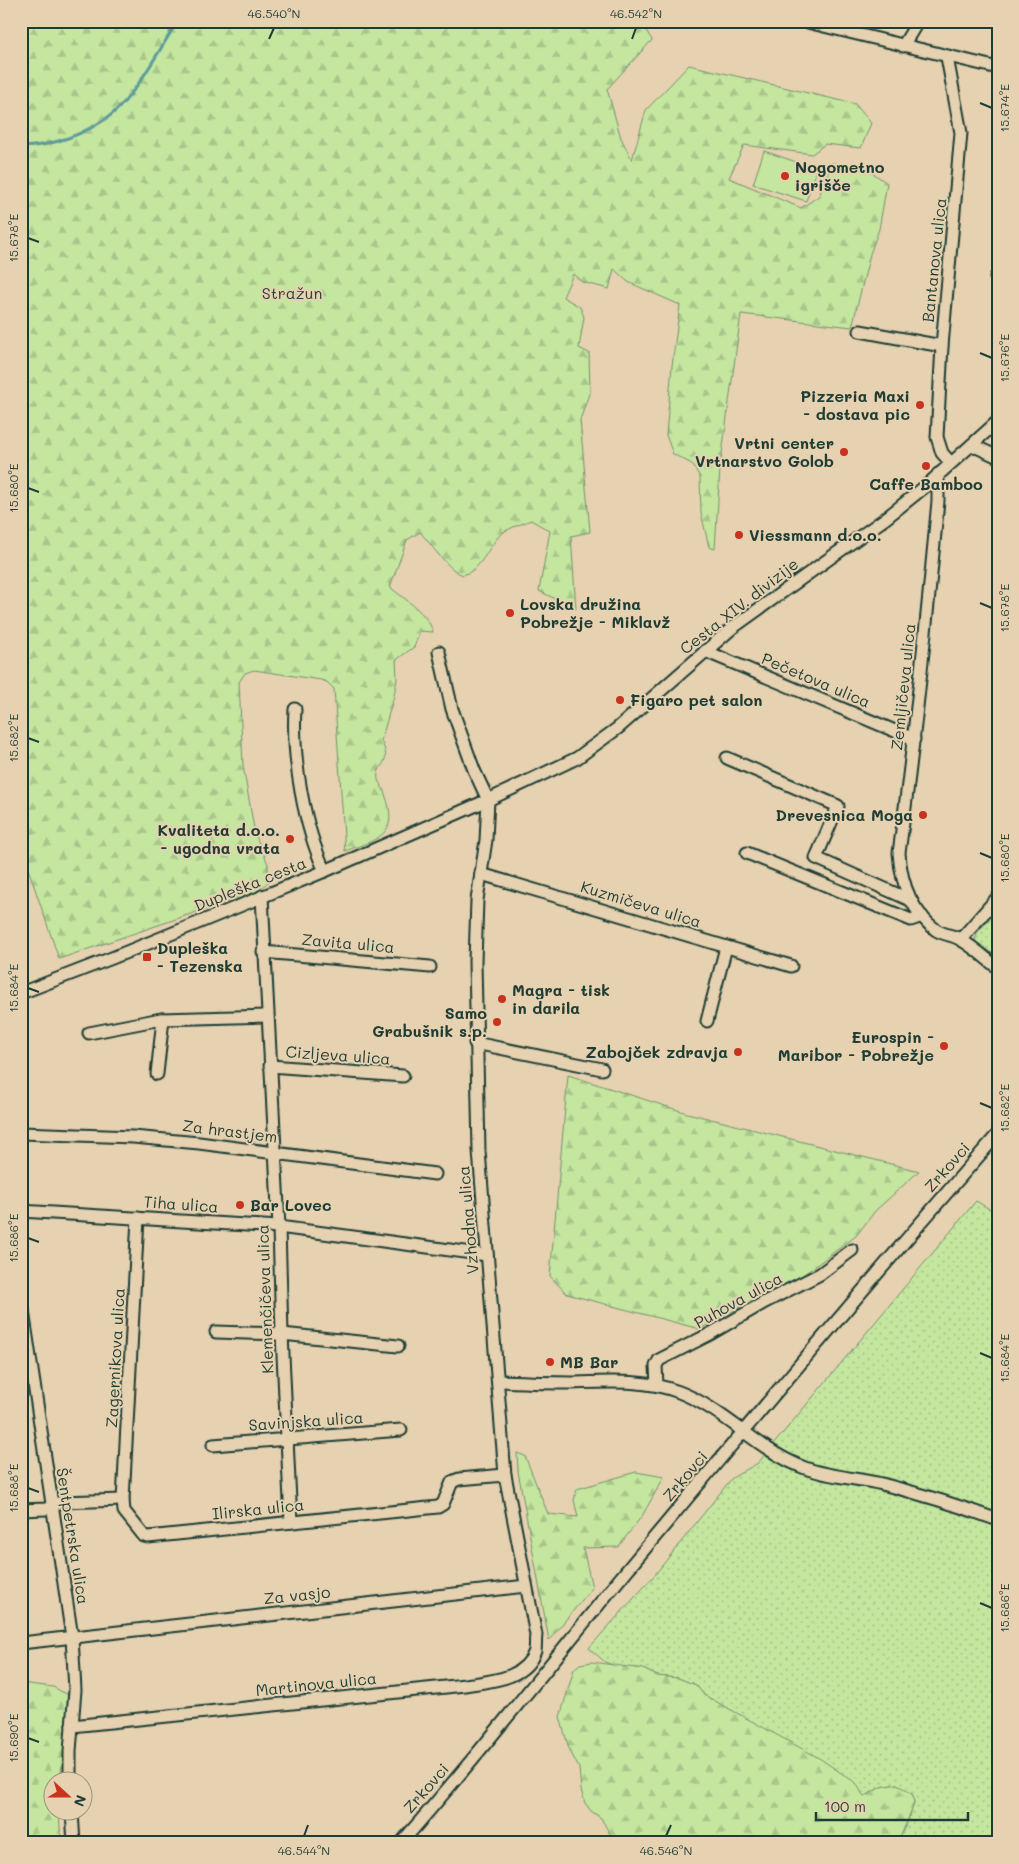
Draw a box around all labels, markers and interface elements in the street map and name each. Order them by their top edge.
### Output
text: 46.540°N [248,5,300,21]
text: 46.542°N [610,5,662,21]
text: 15.674°E [996,84,1012,132]
place label: Nogometno igrišče [795,156,885,195]
marker: Nogometno igrišče [779,170,791,182]
street label: Bantanova ulica [917,197,950,323]
text: 15.678°E [5,214,21,262]
park label: Stražun [262,282,322,303]
text: 15.676°E [996,334,1012,382]
place label: Pizzeria Maxi - dostava pic [800,385,910,424]
marker: Pizzeria Maxi - dostava pic [914,399,926,411]
place label: Vrtni center Vrtnarstvo Golob [695,432,834,471]
marker: Vrtni center Vrtnarstvo Golob [838,446,850,458]
marker: Caffe Bamboo [920,460,932,472]
text: 15.680°E [5,463,21,513]
place label: Caffe Bamboo [869,473,983,494]
place label: Viessmann d.o.o. [749,524,882,545]
marker: Viessmann d.o.o. [733,529,745,541]
street label: Cesta XIV. divizije [675,553,802,658]
text: 15.678°E [996,584,1012,632]
place label: Lovska družina Pobrežje - Miklavž [520,593,670,632]
marker: Lovska družina Pobrežje - Miklavž [504,607,516,619]
street label: Zemljičeva ulica [885,622,920,752]
street label: Pečetova ulica [759,647,874,712]
place label: Figaro pet salon [630,689,762,710]
marker: Figaro pet salon [614,694,626,706]
text: 15.682°E [5,714,21,762]
place label: Drevesnica Moga [776,804,913,825]
marker: Drevesnica Moga [917,809,929,821]
place label: Kvaliteta d.o.o. - ugodna vrata [158,819,280,858]
marker: Kvaliteta d.o.o. - ugodna vrata [284,833,296,845]
text: 15.680°E [996,833,1012,883]
street label: Dupleška cesta [191,852,309,916]
street label: Kuzmičeva ulica [578,875,704,932]
street label: Zavita ulica [301,928,395,957]
place label: Dupleška - Tezenska [157,937,243,976]
marker: Dupleška - Tezenska [141,951,153,963]
text: 15.684°E [5,963,21,1012]
place label: Magra - tisk in darila [512,979,610,1018]
marker: Magra - tisk in darila [496,993,508,1005]
place label: Samo Grabušnik s.p. [372,1002,487,1041]
marker: Samo Grabušnik s.p. [491,1016,503,1028]
place label: Eurospin - Maribor - Pobrežje [778,1026,934,1065]
street label: Cizljeva ulica [285,1040,391,1069]
marker: Eurospin - Maribor - Pobrežje [938,1040,950,1052]
place label: Zabojček zdravja [586,1041,728,1062]
marker: Zabojček zdravja [732,1046,744,1058]
text: 15.682°E [996,1084,1012,1132]
street label: Za hrastjem [181,1114,279,1147]
street label: Zrkovci [919,1137,974,1196]
street label: Vzhodna ulica [452,1165,483,1275]
street label: Tiha ulica [143,1190,219,1217]
place label: Bar Lovec [250,1194,331,1215]
marker: Bar Lovec [234,1199,246,1211]
text: 15.686°E [5,1213,21,1263]
street label: Klemenčičeva ulica [251,1224,278,1374]
street label: Puhova ulica [690,1267,786,1332]
street label: Zagernikova ulica [100,1287,129,1429]
text: 15.684°E [996,1333,1012,1382]
place label: MB Bar [560,1351,618,1372]
marker: MB Bar [544,1356,556,1368]
street label: Savinjska ulica [248,1406,364,1435]
street label: Zrkovci [657,1446,712,1505]
text: 15.688°E [5,1463,21,1513]
street label: Šentpetrska ulica [52,1466,95,1606]
street label: Ilirska ulica [211,1493,305,1524]
street label: Za vasjo [263,1581,331,1608]
text: 15.686°E [996,1583,1012,1633]
street label: Martinova ulica [254,1667,378,1700]
text: 15.690°E [5,1713,21,1763]
street label: Zrkovci [398,1758,453,1817]
north arrow [42,1772,92,1822]
scale bar [816,1789,969,1821]
text: N [70,1792,91,1809]
text: 100 m [824,1796,866,1816]
text: 46.544°N [278,1842,330,1858]
text: 46.546°N [640,1842,692,1858]

